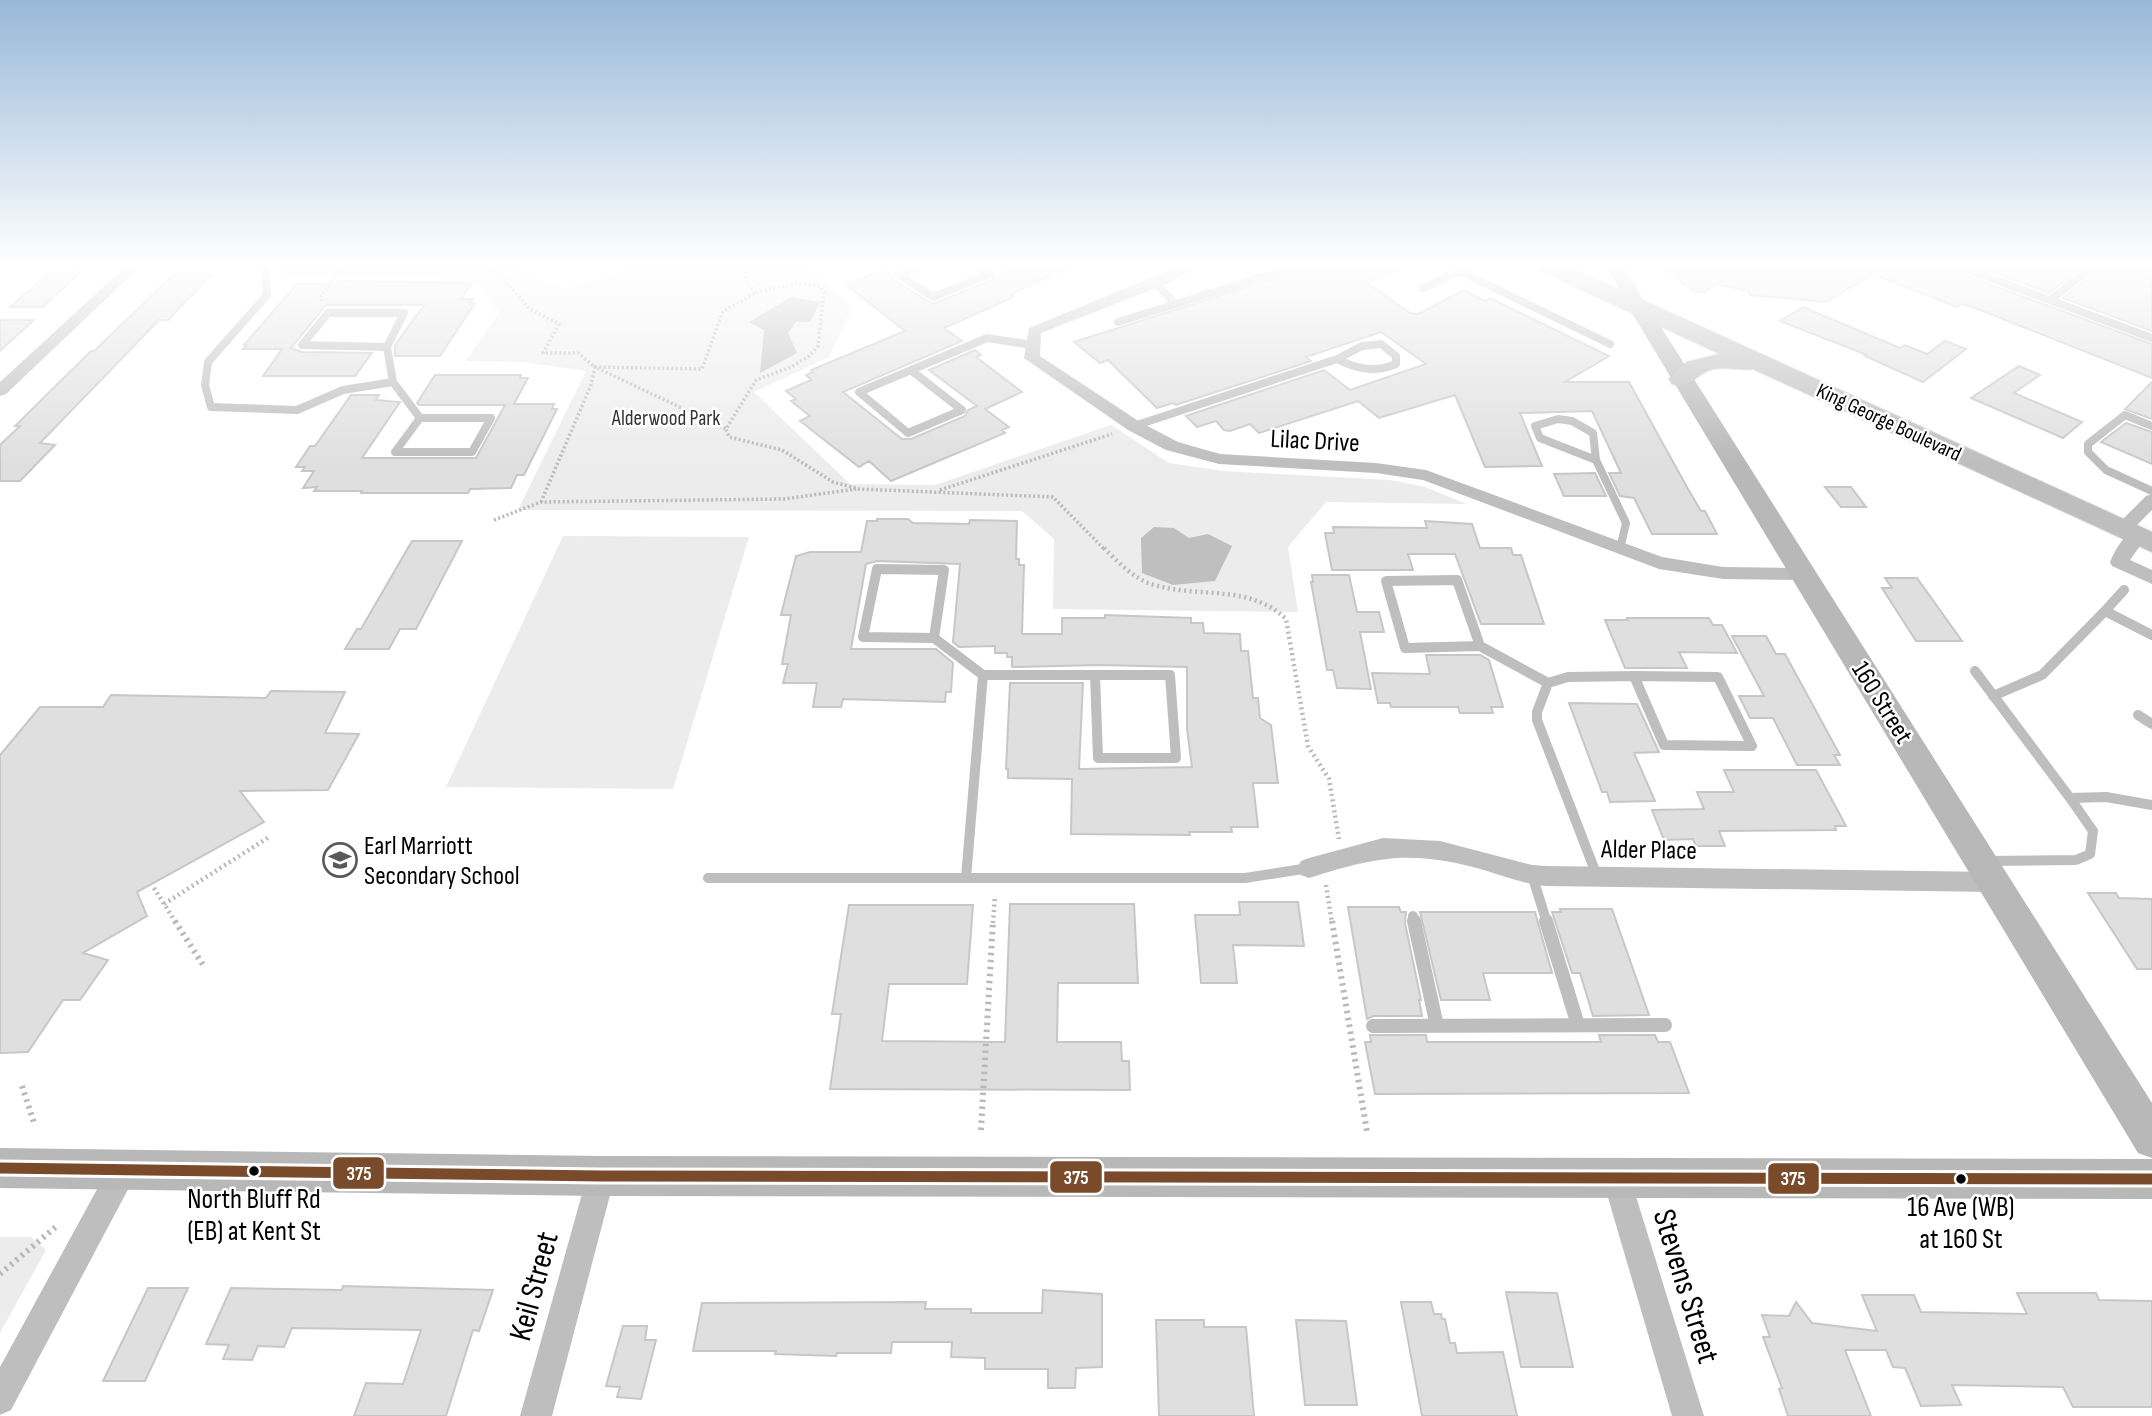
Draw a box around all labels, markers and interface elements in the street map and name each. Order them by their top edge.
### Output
street label: King George Boulevard [1812,378,1965,467]
park label: Alderwood Park [611,406,720,431]
street label: Lilac Drive [1270,424,1360,459]
street label: 160 Street [1844,656,1919,750]
place label: Earl Marriott Secondary School [364,831,520,892]
street label: Alder Place [1600,834,1697,867]
school or university icon: Earl Marriott Secondary School [321,841,359,879]
line badge: 375 [332,1156,385,1190]
line badge: 375 [1049,1160,1103,1194]
line badge: 375 [1767,1162,1820,1195]
text: 375 [346,1163,372,1186]
marker: North Bluff Rd (EB) at Kent St [247,1164,261,1178]
text: 375 [1063,1167,1089,1190]
text: 375 [1780,1168,1806,1191]
marker: 16 Ave (WB) at 160 St [1954,1172,1968,1186]
place label: North Bluff Rd (EB) at Kent St [187,1183,321,1248]
place label: 16 Ave (WB) at 160 St [1907,1191,2015,1256]
street label: Stevens Street [1644,1205,1727,1368]
street label: Keil Street [501,1228,568,1345]

